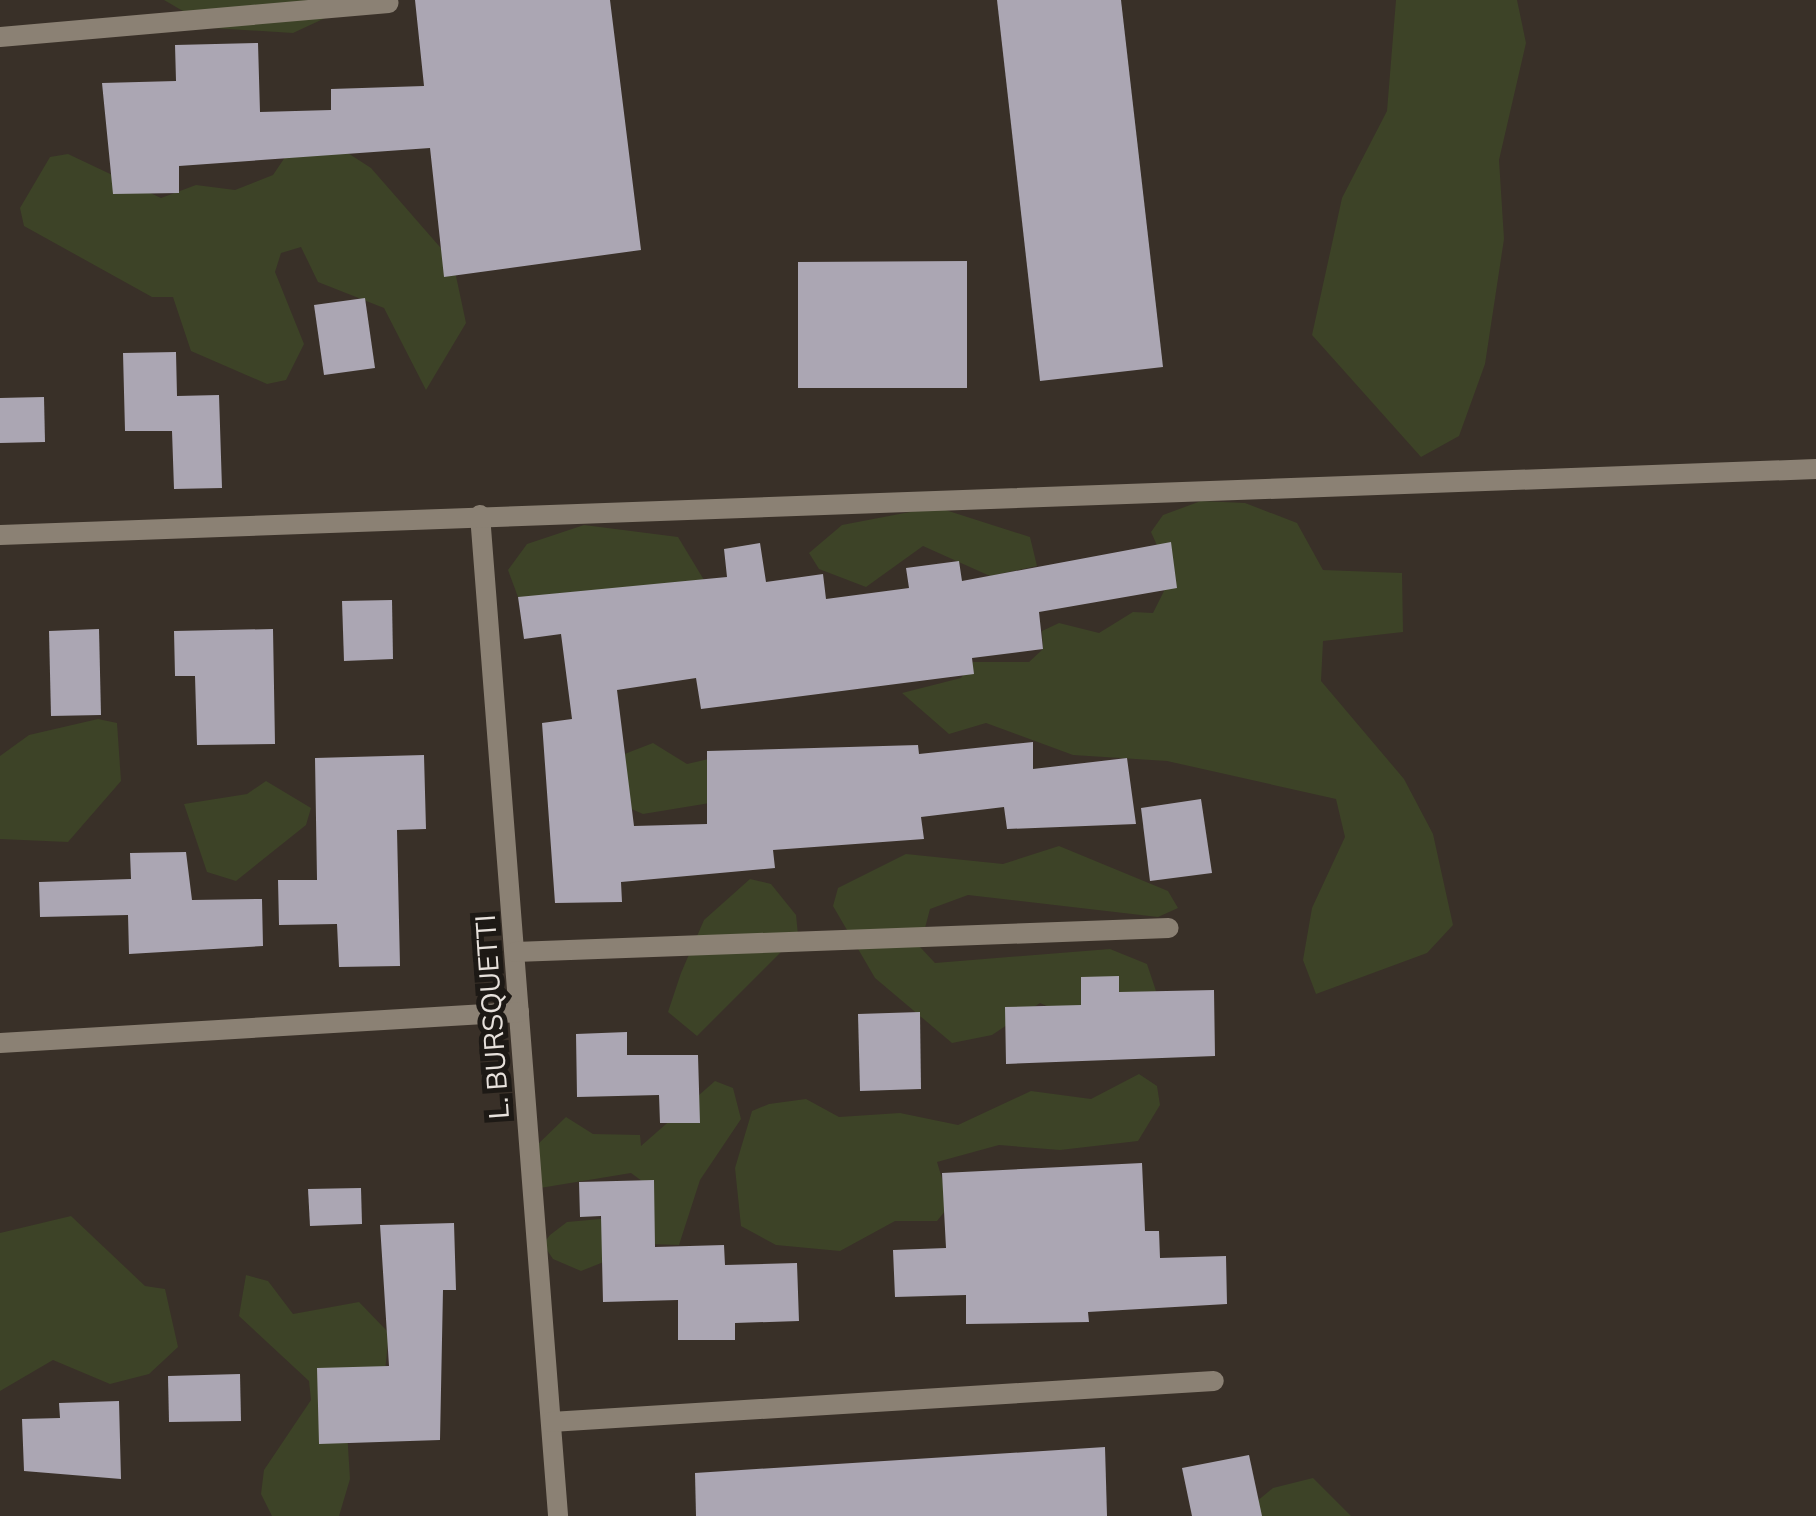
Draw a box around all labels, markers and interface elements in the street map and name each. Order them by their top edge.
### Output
street label: L. BURSQUETTI [468,914,516,1120]

